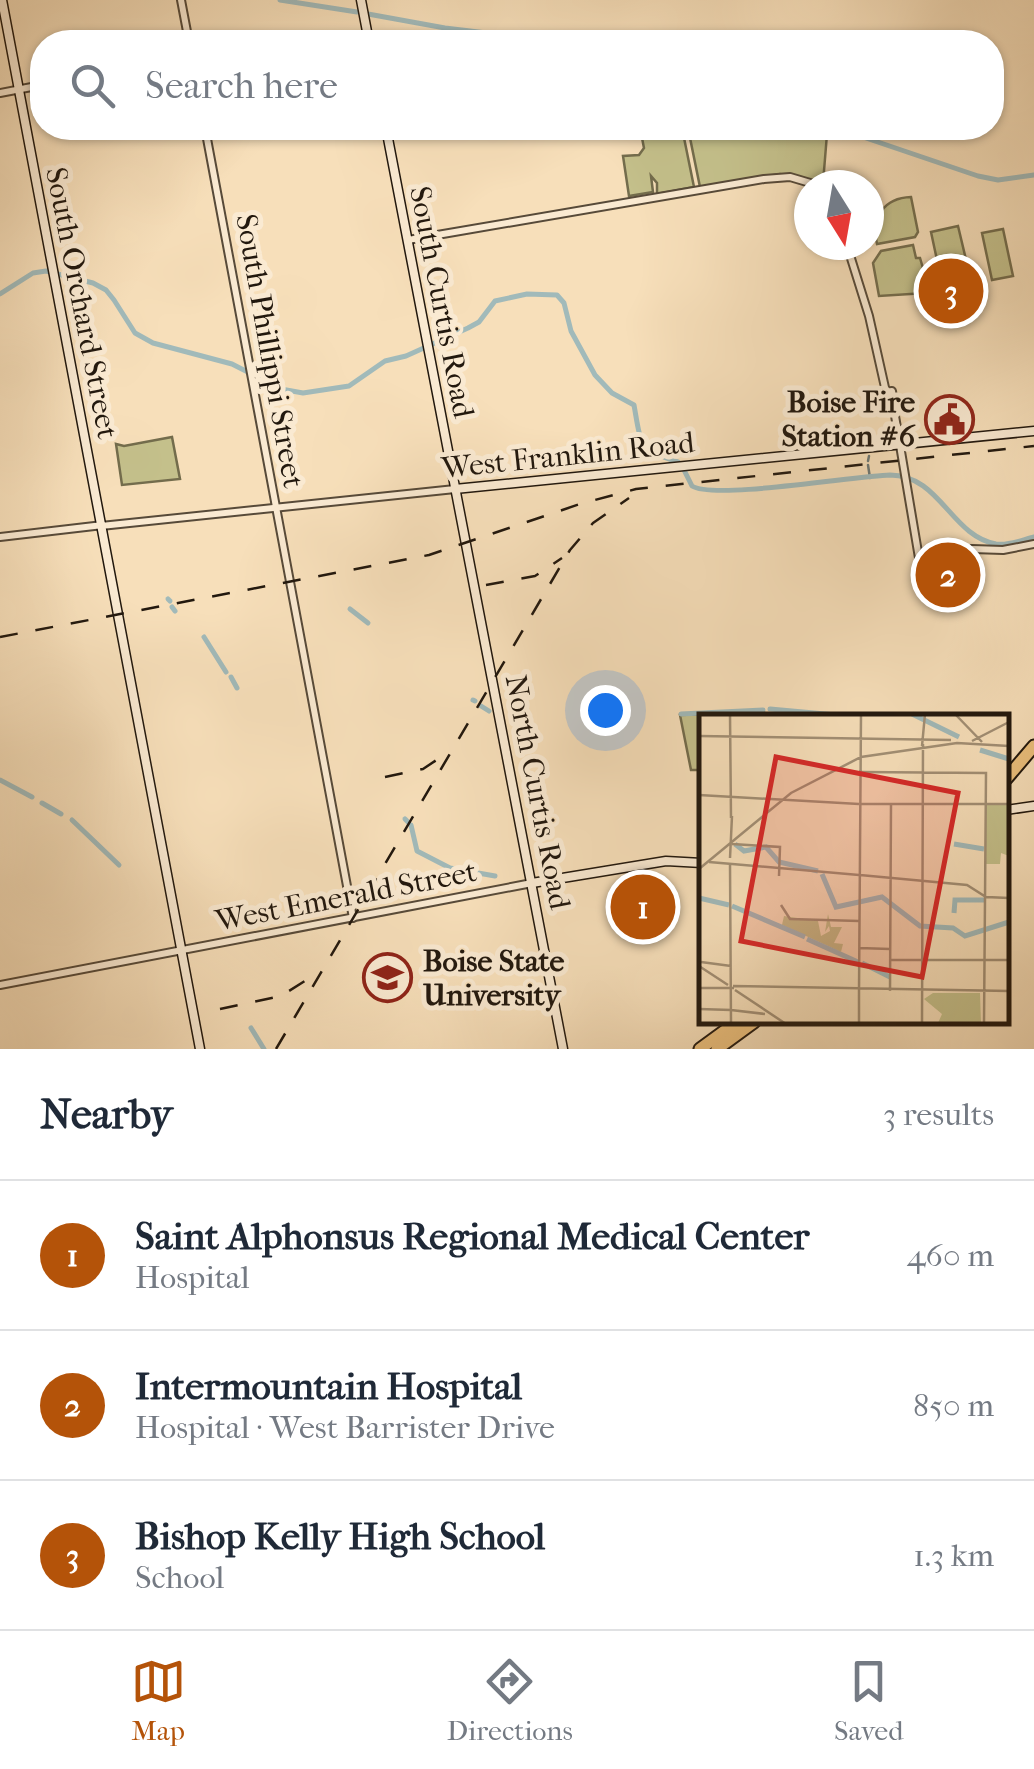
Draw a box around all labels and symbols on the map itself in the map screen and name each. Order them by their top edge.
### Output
street label: South Orchard Street [38,164,125,442]
north arrow [794,170,884,260]
street label: South Curtis Road [402,183,481,422]
street label: South Phillippi Street [228,211,311,491]
pin: 3 [918,254,984,328]
place label: Boise Fire Station #6 [782,385,916,454]
public building icon: Boise Fire Station #6 [924,393,976,445]
street label: West Franklin Road [439,425,697,486]
pin: 2 [916,538,980,612]
street label: North Curtis Road [498,672,578,913]
your location [580,685,631,736]
inset map [699,714,1009,1024]
street label: West Emerald Street [212,854,480,939]
pin: 1 [610,870,676,944]
place label: Boise State University [423,944,565,1013]
school or university icon: Boise State University [362,952,414,1004]

